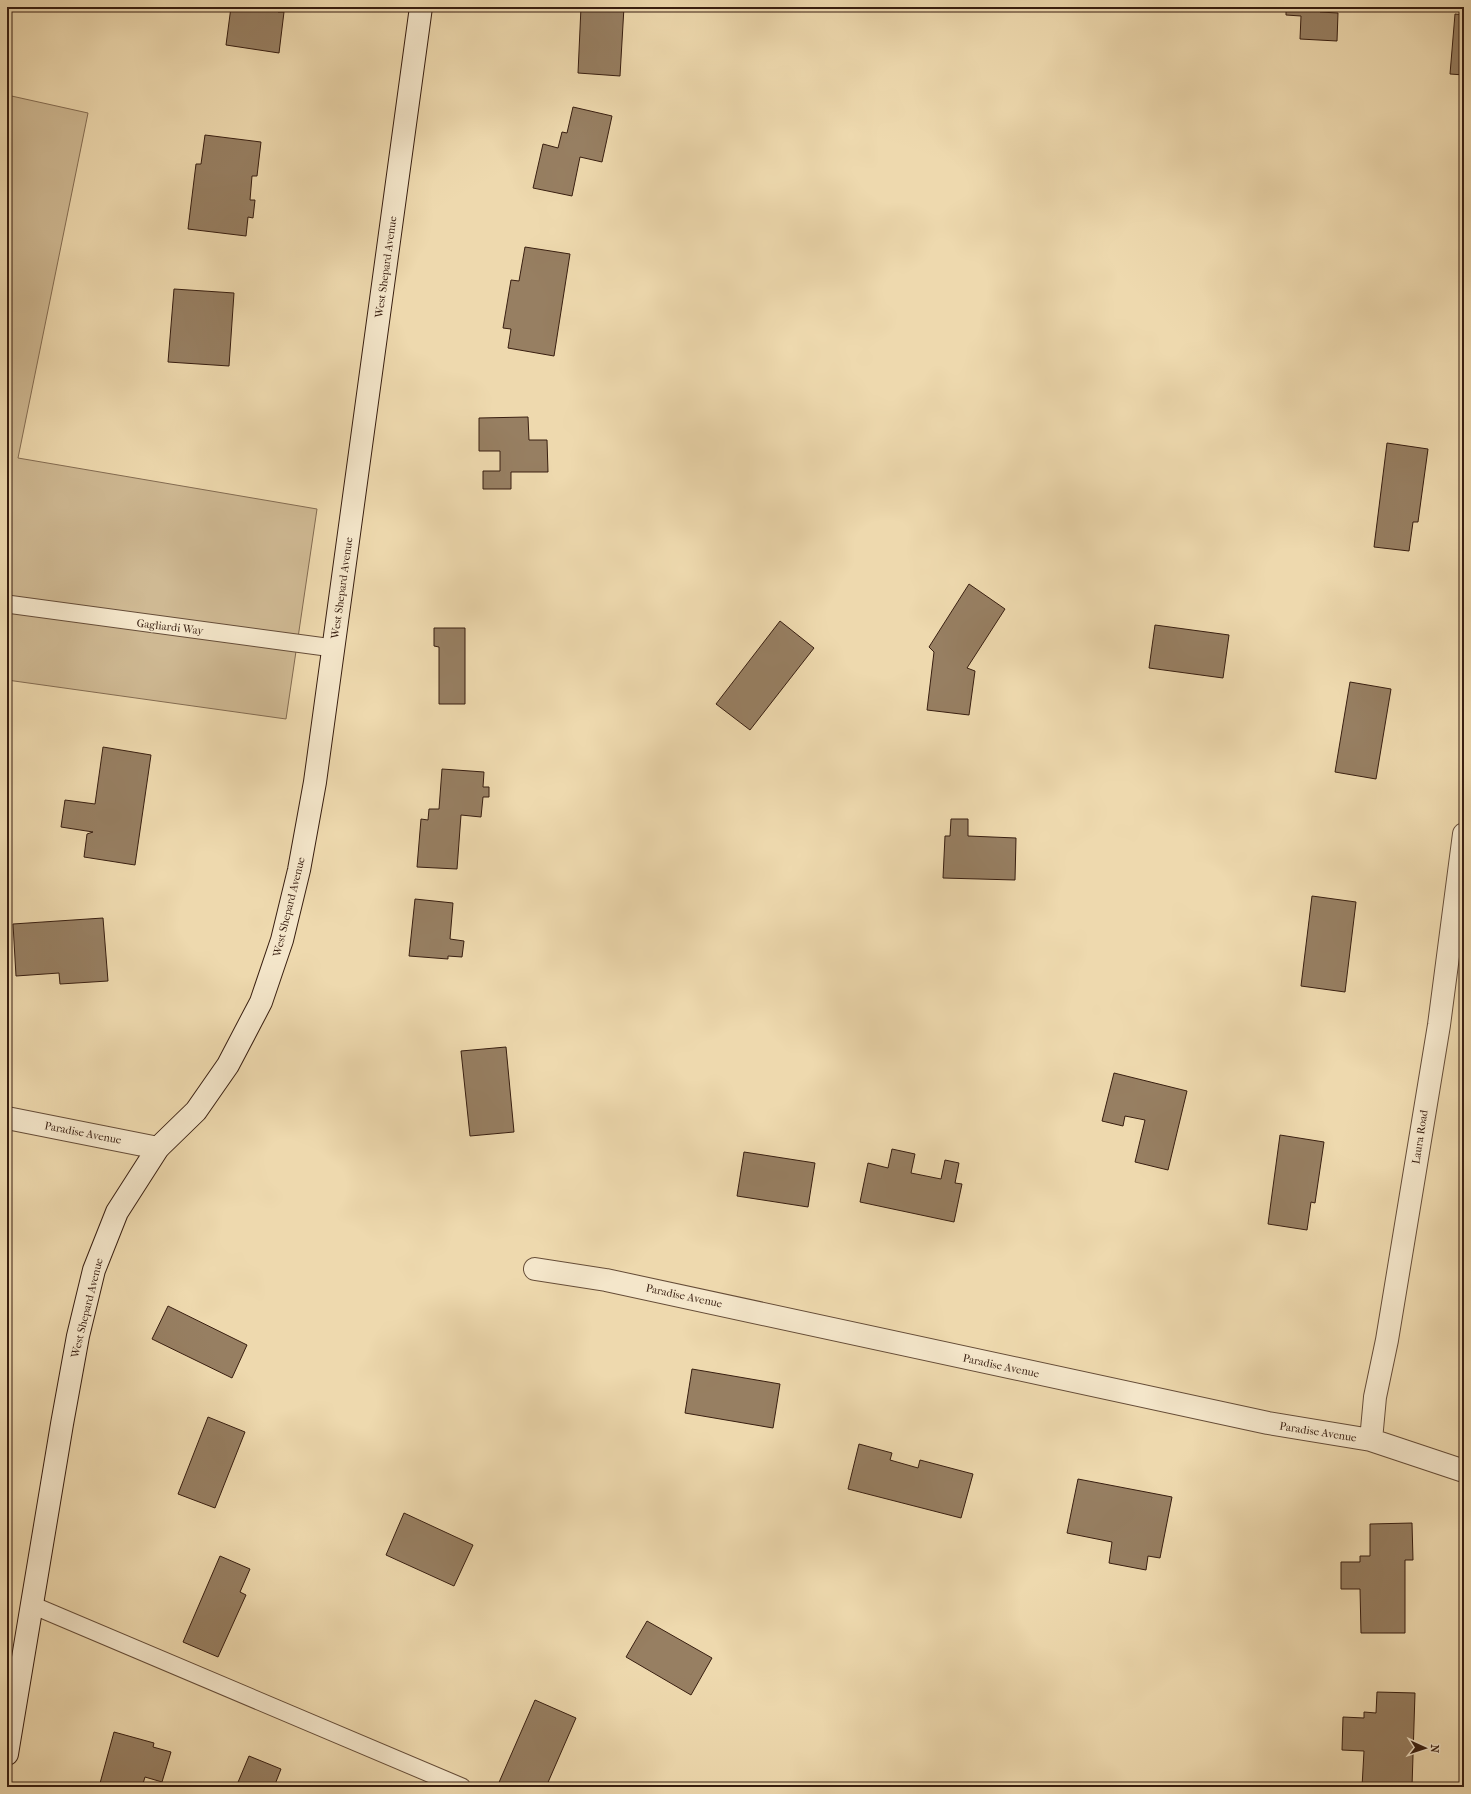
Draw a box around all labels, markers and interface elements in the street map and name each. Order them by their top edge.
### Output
street label: West Shepard Avenue [372,215,400,320]
street label: West Shepard Avenue [328,536,356,641]
street label: Gagliardi Way [136,616,205,638]
street label: West Shepard Avenue [270,855,308,959]
street label: Laura Road [1409,1108,1431,1165]
street label: Paradise Avenue [43,1119,123,1147]
street label: West Shepard Avenue [68,1256,106,1360]
street label: Paradise Avenue [645,1282,724,1311]
street label: Paradise Avenue [962,1352,1041,1381]
street label: Paradise Avenue [1278,1419,1358,1445]
north arrow [1405,1728,1445,1768]
text: N [1428,1744,1441,1754]

